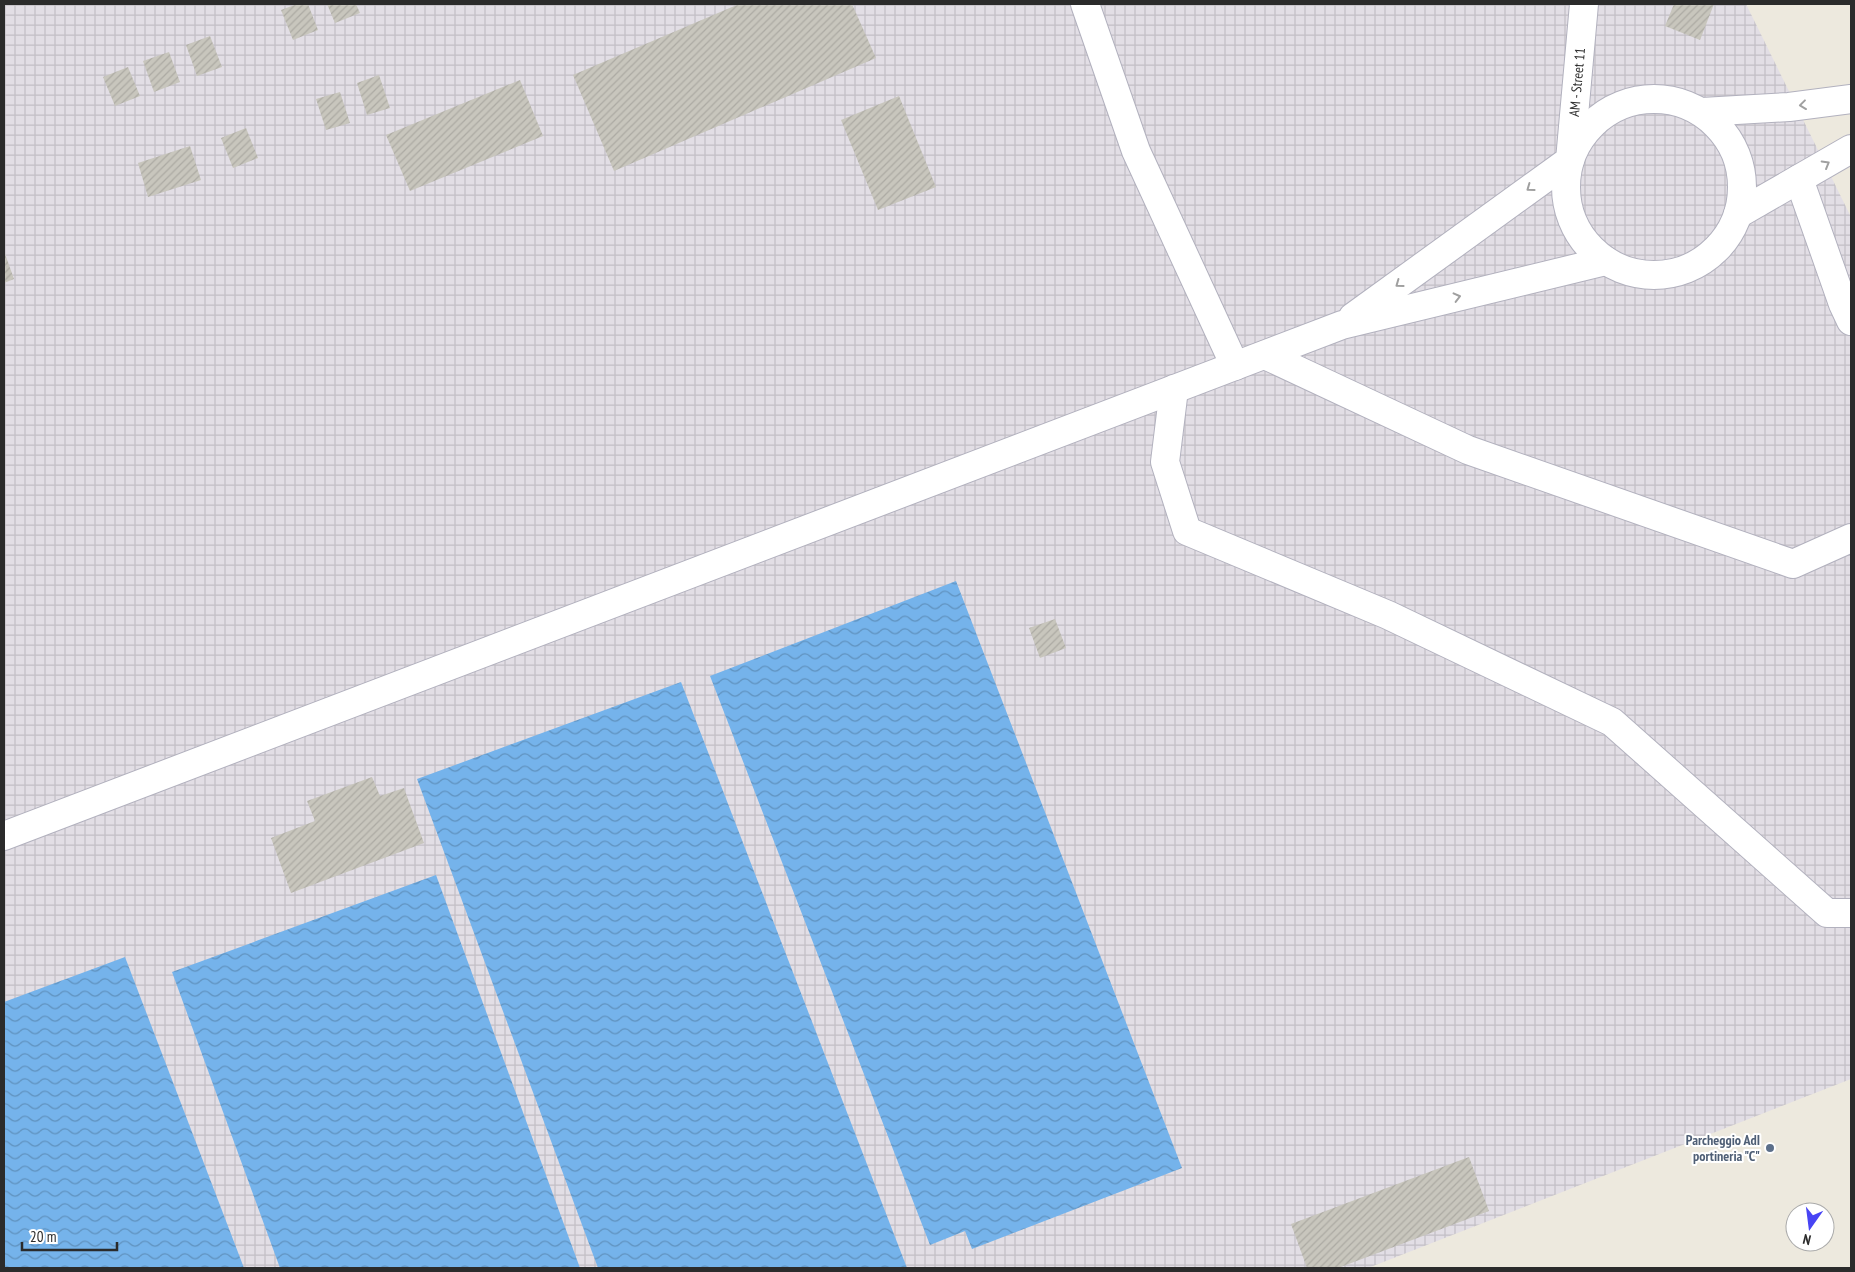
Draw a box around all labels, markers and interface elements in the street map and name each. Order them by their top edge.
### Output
street label: AM - Street 11 [1565,47,1589,117]
one-way arrow [1799,99,1807,110]
one-way arrow [1821,160,1830,170]
one-way arrow [1526,182,1536,191]
one-way arrow [1395,278,1405,287]
one-way arrow [1453,292,1462,303]
place label: Parcheggio AdI portineria "C" [1686,1131,1760,1165]
marker: Parcheggio AdI portineria "C" [1764,1142,1776,1154]
north arrow [1785,1202,1835,1252]
scale bar [22,1220,118,1252]
text: 20 m [30,1227,56,1246]
text: N [1801,1230,1813,1249]

